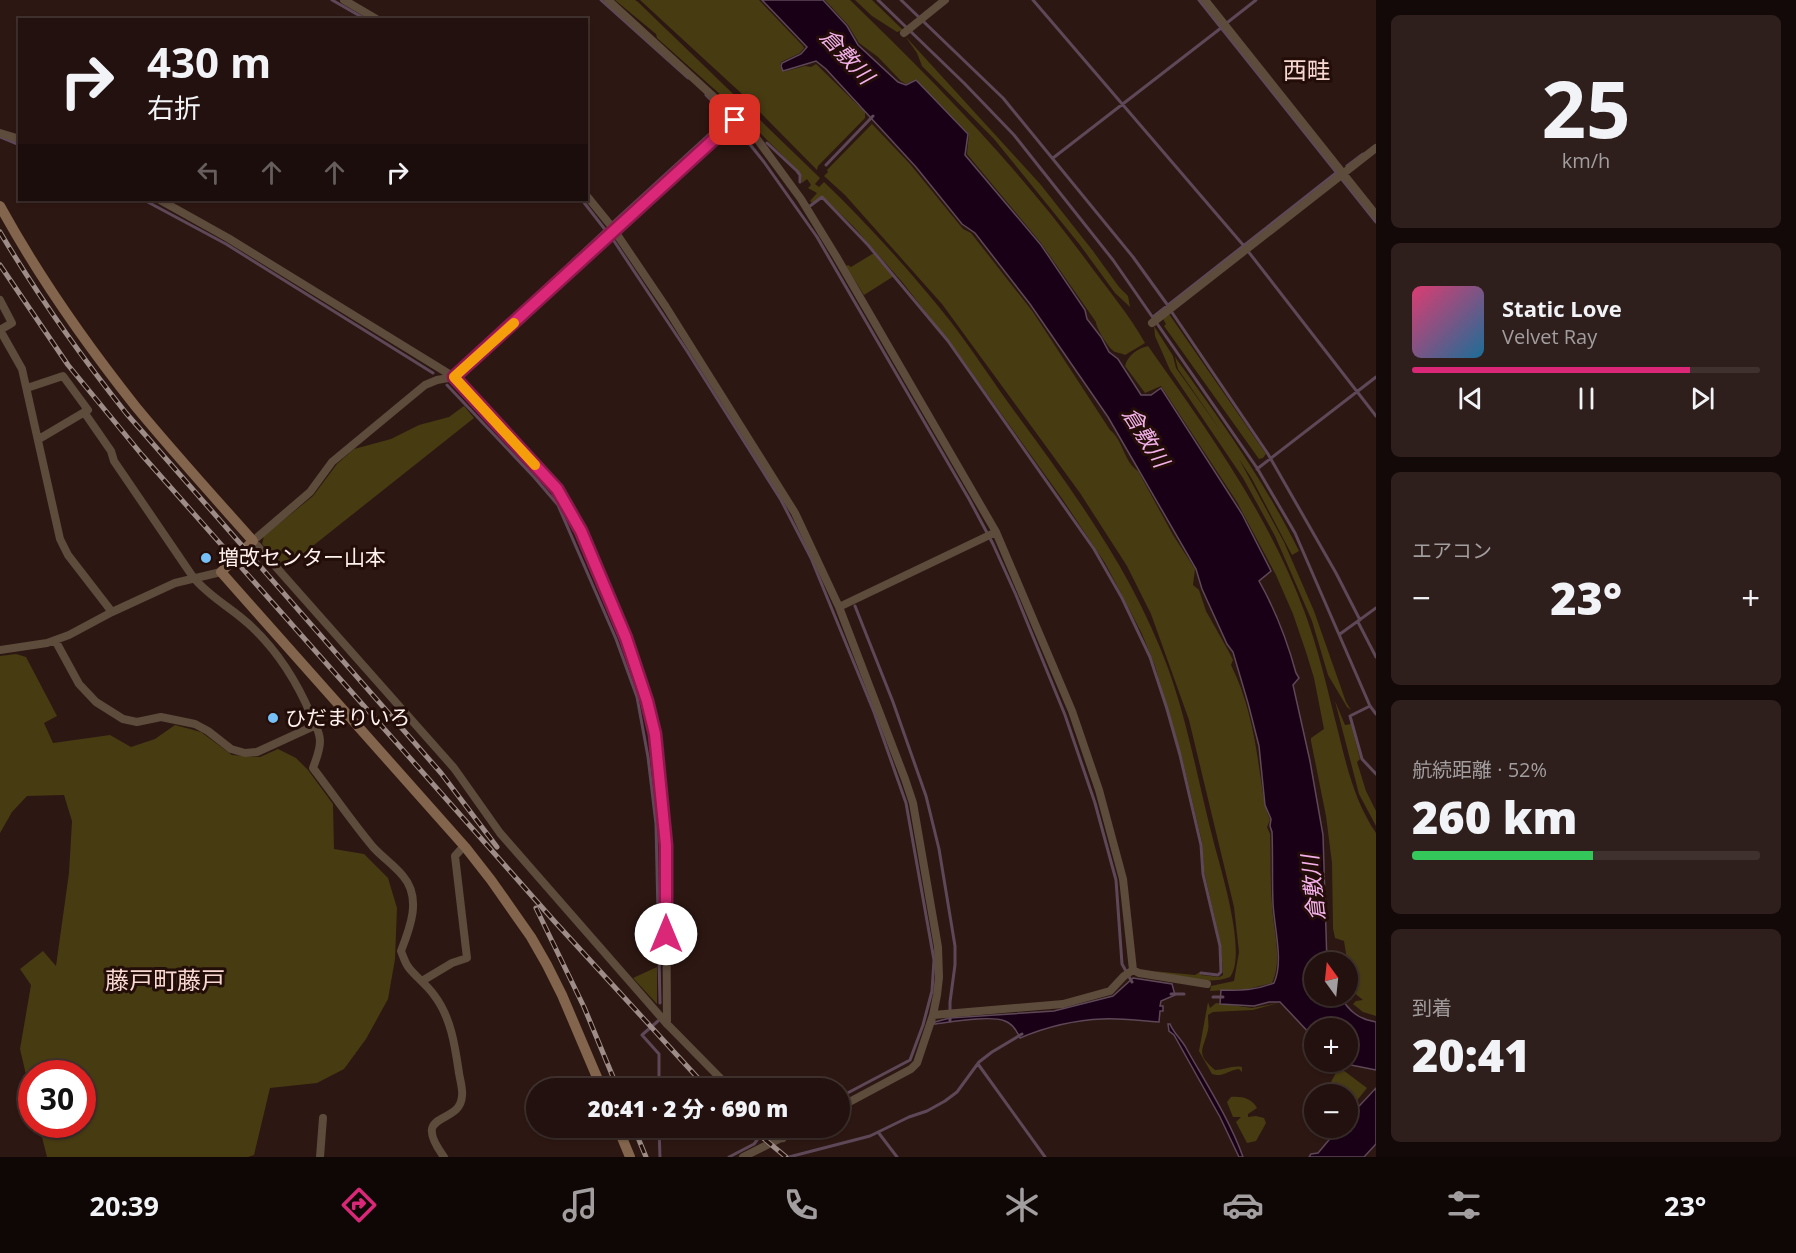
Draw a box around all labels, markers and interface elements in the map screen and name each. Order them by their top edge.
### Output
water label: 倉敷川 [814,21,883,91]
text: 430 m [147,33,271,90]
icon: right [48,42,126,120]
district label: 西畦 [1283,53,1331,86]
text: 25 [1541,55,1631,161]
text: 右折 [147,89,201,126]
pin [709,94,760,145]
icon: arrive [718,103,751,136]
text: km/h [1562,147,1610,174]
icon: left [192,156,225,189]
icon: ahead [255,156,288,189]
icon: ahead [318,156,351,189]
icon: right [381,156,414,189]
text: Static Love [1502,293,1622,323]
text: Velvet Ray [1502,323,1597,350]
icon: previous [1454,382,1487,415]
icon: pause [1570,382,1603,415]
icon: next [1686,382,1719,415]
water label: 倉敷川 [1117,401,1178,474]
text: エアコン [1412,537,1492,564]
place label: 増改センター山本 [218,543,386,571]
marker: 増改センター山本 [199,551,213,565]
text: 23° [1550,567,1622,628]
text: − [1412,575,1431,620]
text: + [1741,575,1760,620]
place label: ひだまりいろ [285,703,411,731]
marker: ひだまりいろ [266,711,280,725]
text: 航続距離 · 52% [1412,756,1547,783]
text: 260 km [1412,786,1577,847]
water label: 倉敷川 [1293,852,1330,922]
position arrow [634,902,698,966]
north arrow [1304,952,1358,1006]
map controls [1304,952,1358,1138]
district label: 藤戸町藤戸 [105,963,225,996]
text: 到着 [1412,994,1452,1021]
button: + [1304,1018,1358,1072]
text: 20:41 [1412,1024,1530,1085]
speed limit sign: 30 [18,1060,96,1138]
button: − [1304,1084,1358,1138]
text: 20:41 · 2 分 · 690 m [588,1093,788,1123]
icon: directions [338,1184,380,1226]
icon: music [559,1184,601,1226]
icon: phone [780,1184,822,1226]
icon: climate [1001,1184,1043,1226]
icon: car [1222,1184,1264,1226]
icon: filters [1443,1184,1485,1226]
text: 20:39 [90,1187,159,1224]
text: 23° [1664,1187,1706,1224]

